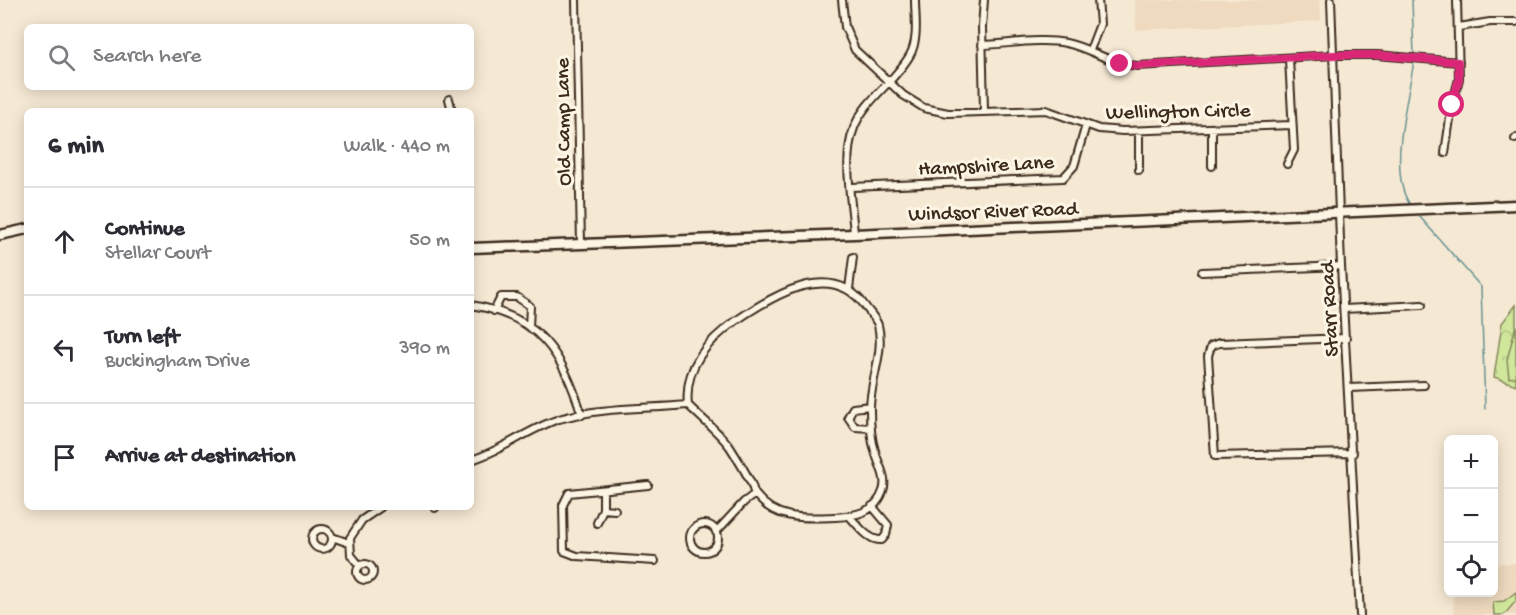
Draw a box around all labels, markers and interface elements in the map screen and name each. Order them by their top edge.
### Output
search box [24,24,474,90]
icon: search [45,41,78,74]
text: Search here [93,44,201,70]
route end [1106,50,1132,76]
street label: Old Camp Lane [552,57,579,186]
route start [1438,91,1464,117]
street label: Wellington Circle [1105,100,1252,127]
text: 6 min [48,132,104,163]
text: Walk · 440 m [344,136,450,159]
street label: Hampshire Lane [918,151,1056,184]
street label: Windsor River Road [908,198,1080,229]
text: Continue [105,217,185,243]
icon: ahead [48,225,81,258]
text: 50 m [409,230,450,253]
text: Stellar Court [105,243,210,266]
street label: Starr Road [1316,259,1346,357]
text: Turn left [105,325,179,351]
icon: left [48,333,81,366]
text: 390 m [399,338,450,361]
text: Buckingham Drive [105,351,250,374]
map controls [1444,435,1498,597]
button: + [1444,435,1498,489]
icon: arrive [48,441,81,474]
text: Arrive at destination [105,444,295,470]
button: − [1444,489,1498,543]
button: locate [1444,543,1498,597]

